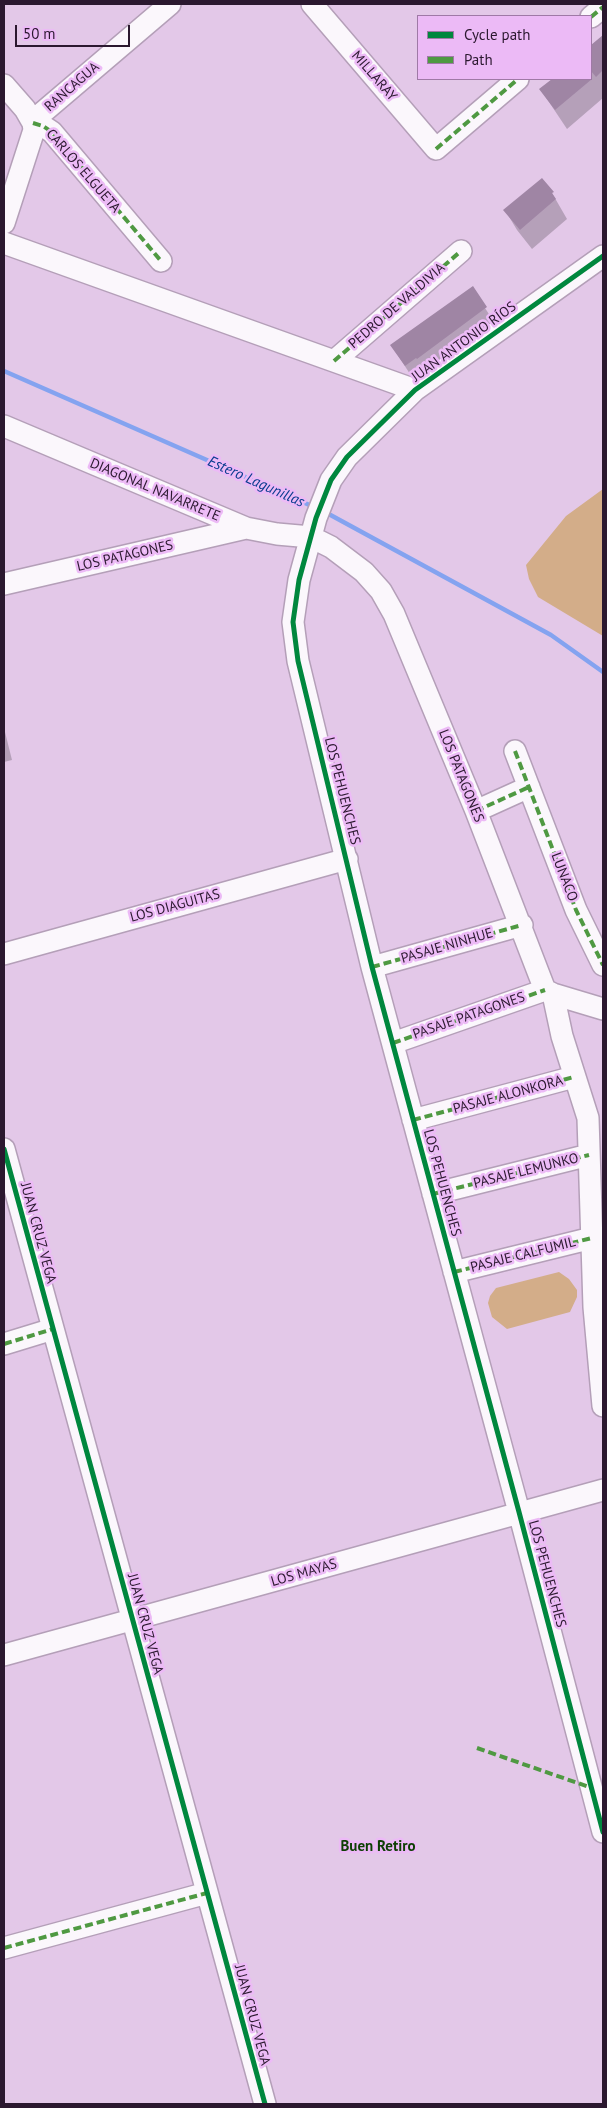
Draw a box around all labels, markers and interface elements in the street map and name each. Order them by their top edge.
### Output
scale bar [18,15,132,47]
legend [417,15,592,80]
text: 50 m [23,24,56,43]
text: Cycle path [464,25,530,44]
street label: MILLARAY [348,48,400,104]
text: Path [464,50,493,69]
street label: RANCAGUA [41,59,103,115]
street label: CARLOS ELGUETA [42,126,124,216]
street label: PEDRO DE VALDIVIA [345,260,449,352]
street label: JUAN ANTONIO RÍOS [408,298,520,386]
water label: Estero Lagunillas [205,453,307,511]
street label: DIAGONAL NAVARRETE [87,455,223,525]
street label: LOS PATAGONES [75,537,175,575]
street label: LOS PATAGONES [435,727,487,825]
street label: LOS PEHUENCHES [321,736,363,846]
street label: LUNACO [547,850,581,904]
street label: LOS DIAGUITAS [128,886,222,926]
street label: PASAJE NINHUE [399,925,495,967]
street label: PASAJE PATAGONES [411,989,527,1043]
street label: PASAJE ALONKORA [451,1072,565,1118]
street label: LOS PEHUENCHES [420,1128,464,1238]
street label: PASAJE LEMUNKO [472,1150,580,1192]
street label: JUAN CRUZ VEGA [16,1181,60,1285]
street label: PASAJE CALFUMIL [469,1234,577,1276]
street label: LOS PEHUENCHES [525,1519,569,1629]
street label: LOS MAYAS [269,1556,339,1590]
street label: JUAN CRUZ VEGA [123,1572,167,1676]
district label: Buen Retiro [340,1838,416,1856]
street label: JUAN CRUZ VEGA [230,1963,274,2067]

